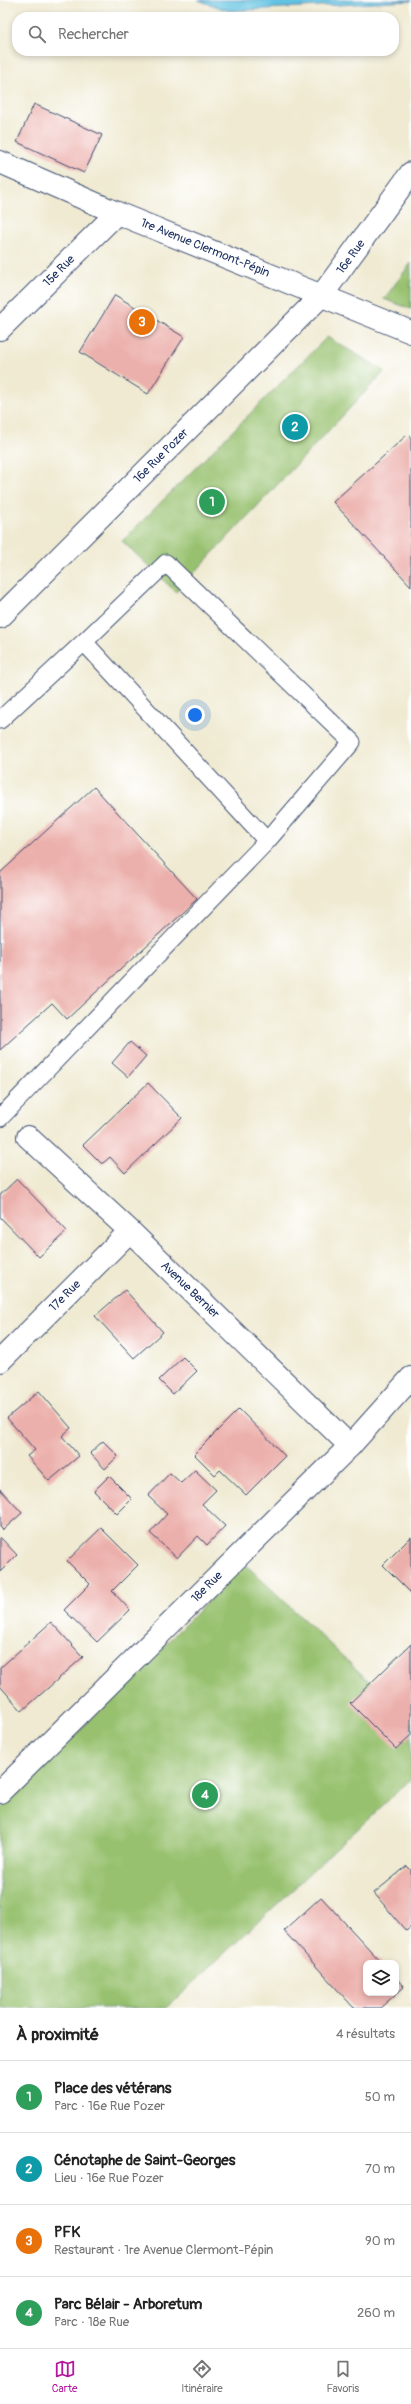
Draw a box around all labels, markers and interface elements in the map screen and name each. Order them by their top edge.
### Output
search box [12,12,399,56]
icon: search [26,23,48,45]
text: Rechercher [58,25,129,44]
street label: 1re Avenue Clermont-Pépin [138,215,272,281]
street label: 16e Rue [333,237,369,277]
street label: 15e Rue [40,252,78,290]
pin: 3 [129,307,155,337]
pin: 2 [282,412,308,442]
street label: 16e Rue Pozer [131,425,192,486]
pin: 1 [199,487,225,517]
your location [185,705,205,725]
street label: Avenue Bernier [158,1258,223,1322]
street label: 17e Rue [46,1277,84,1315]
street label: 18e Rue [188,1568,226,1606]
pin: 4 [192,1780,218,1810]
map controls [363,1960,399,1996]
button: layers [363,1960,399,1996]
text: À proximité [16,2024,99,2045]
text: 4 résultats [336,2026,395,2042]
text: Place des vétérans [54,2079,171,2098]
text: 1 [26,2089,32,2105]
text: 50 m [365,2089,395,2105]
text: Parc · 16e Rue Pozer [54,2098,165,2114]
text: Cénotaphe de Saint-Georges [54,2151,235,2170]
text: 2 [25,2161,33,2177]
text: 70 m [365,2161,395,2177]
text: Lieu · 16e Rue Pozer [54,2170,164,2186]
text: PFK [54,2223,80,2242]
text: 3 [25,2233,33,2249]
text: 90 m [365,2233,395,2249]
text: Restaurant · 1re Avenue Clermont-Pépin [54,2242,273,2258]
text: Parc Bélair - Arboretum [54,2295,202,2314]
text: 4 [25,2305,33,2321]
text: 260 m [357,2305,395,2321]
text: Parc · 18e Rue [54,2314,129,2330]
tab: Carte [52,2358,78,2395]
tab: Itinéraire [181,2358,223,2395]
tab: Favoris [326,2358,359,2395]

